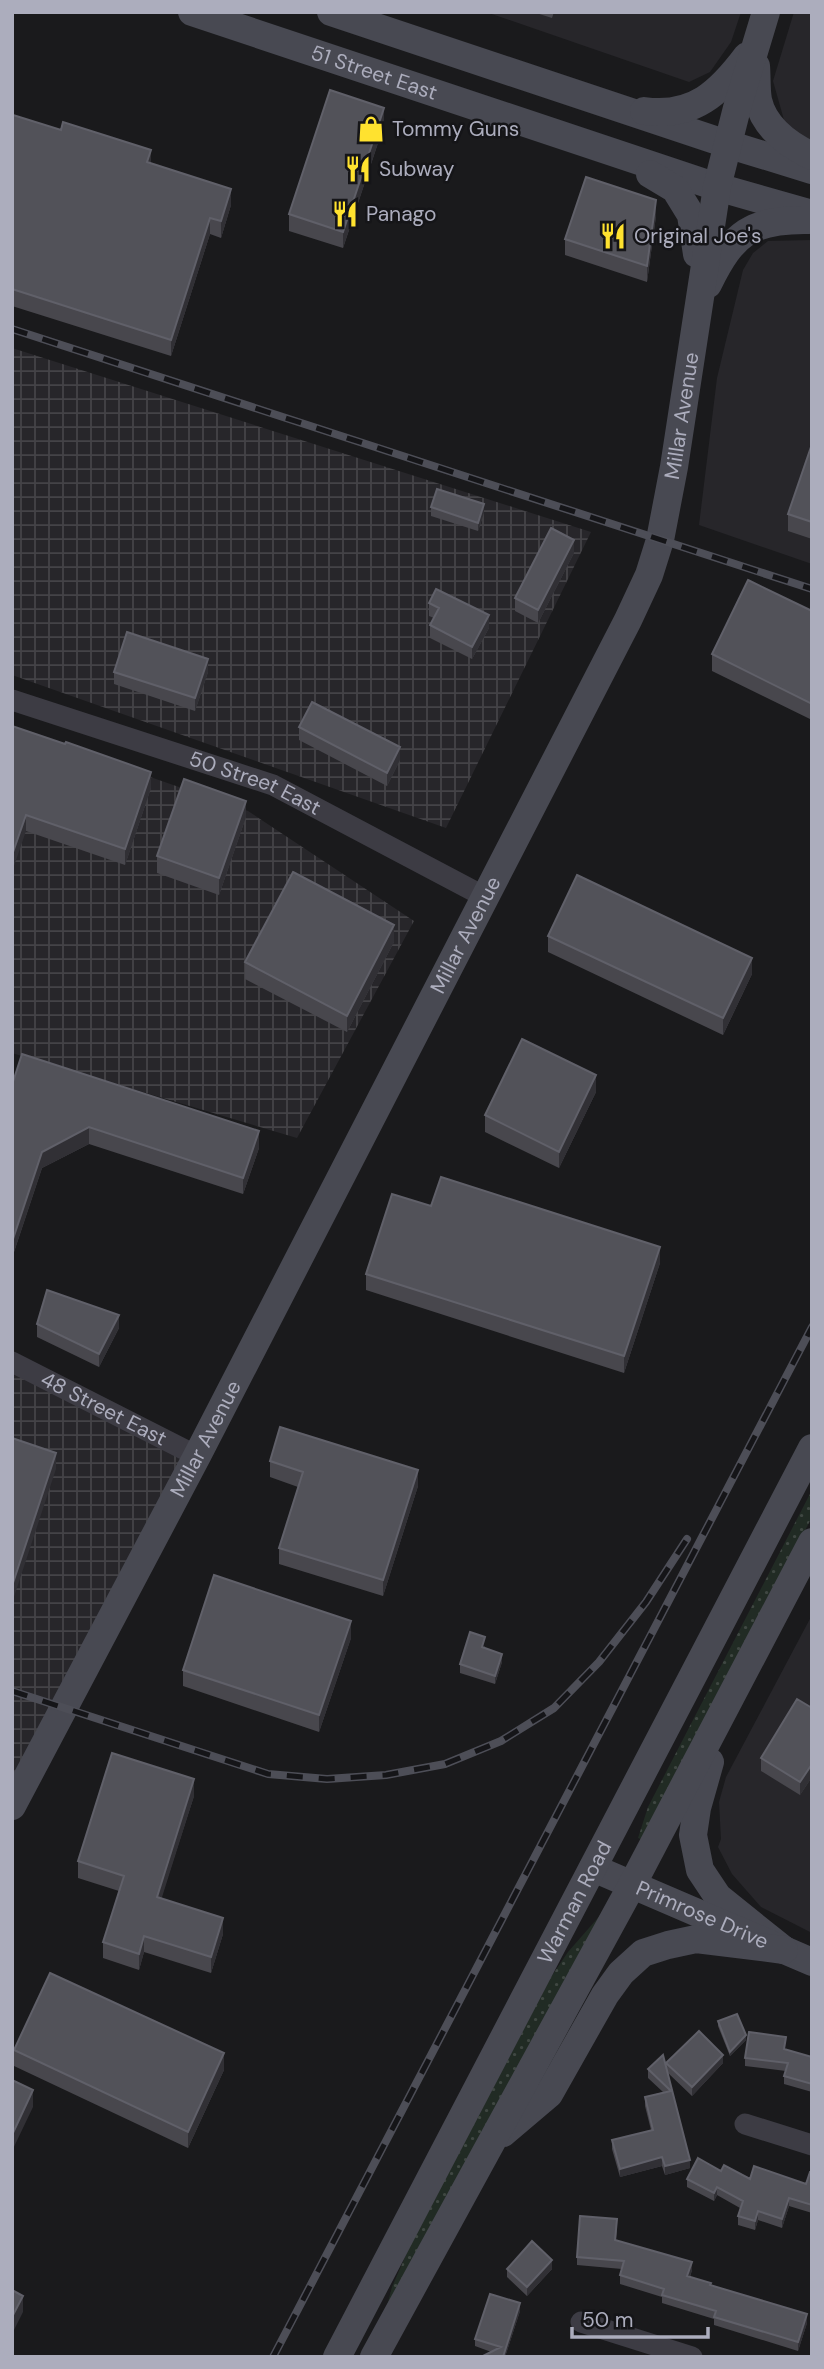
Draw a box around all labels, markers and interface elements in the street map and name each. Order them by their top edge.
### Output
street label: 51 Street East [307,39,441,107]
shop icon: Tommy Guns [356,114,386,144]
place label: Tommy Guns [392,115,519,143]
restaurant icon: Subway [343,154,373,184]
place label: Subway [379,155,455,183]
restaurant icon: Panago [330,199,360,229]
place label: Panago [366,200,436,228]
restaurant icon: Original Joe's [598,221,628,251]
place label: Original Joe's [634,222,761,250]
street label: Millar Avenue [658,350,705,482]
street label: 50 Street East [186,745,326,822]
street label: Millar Avenue [424,872,507,998]
street label: 48 Street East [36,1365,172,1452]
street label: Millar Avenue [164,1376,248,1502]
street label: Warman Road [531,1836,618,1969]
street label: Primrose Drive [632,1874,773,1956]
scale bar [572,2296,708,2340]
text: 50 m [582,2306,633,2334]

